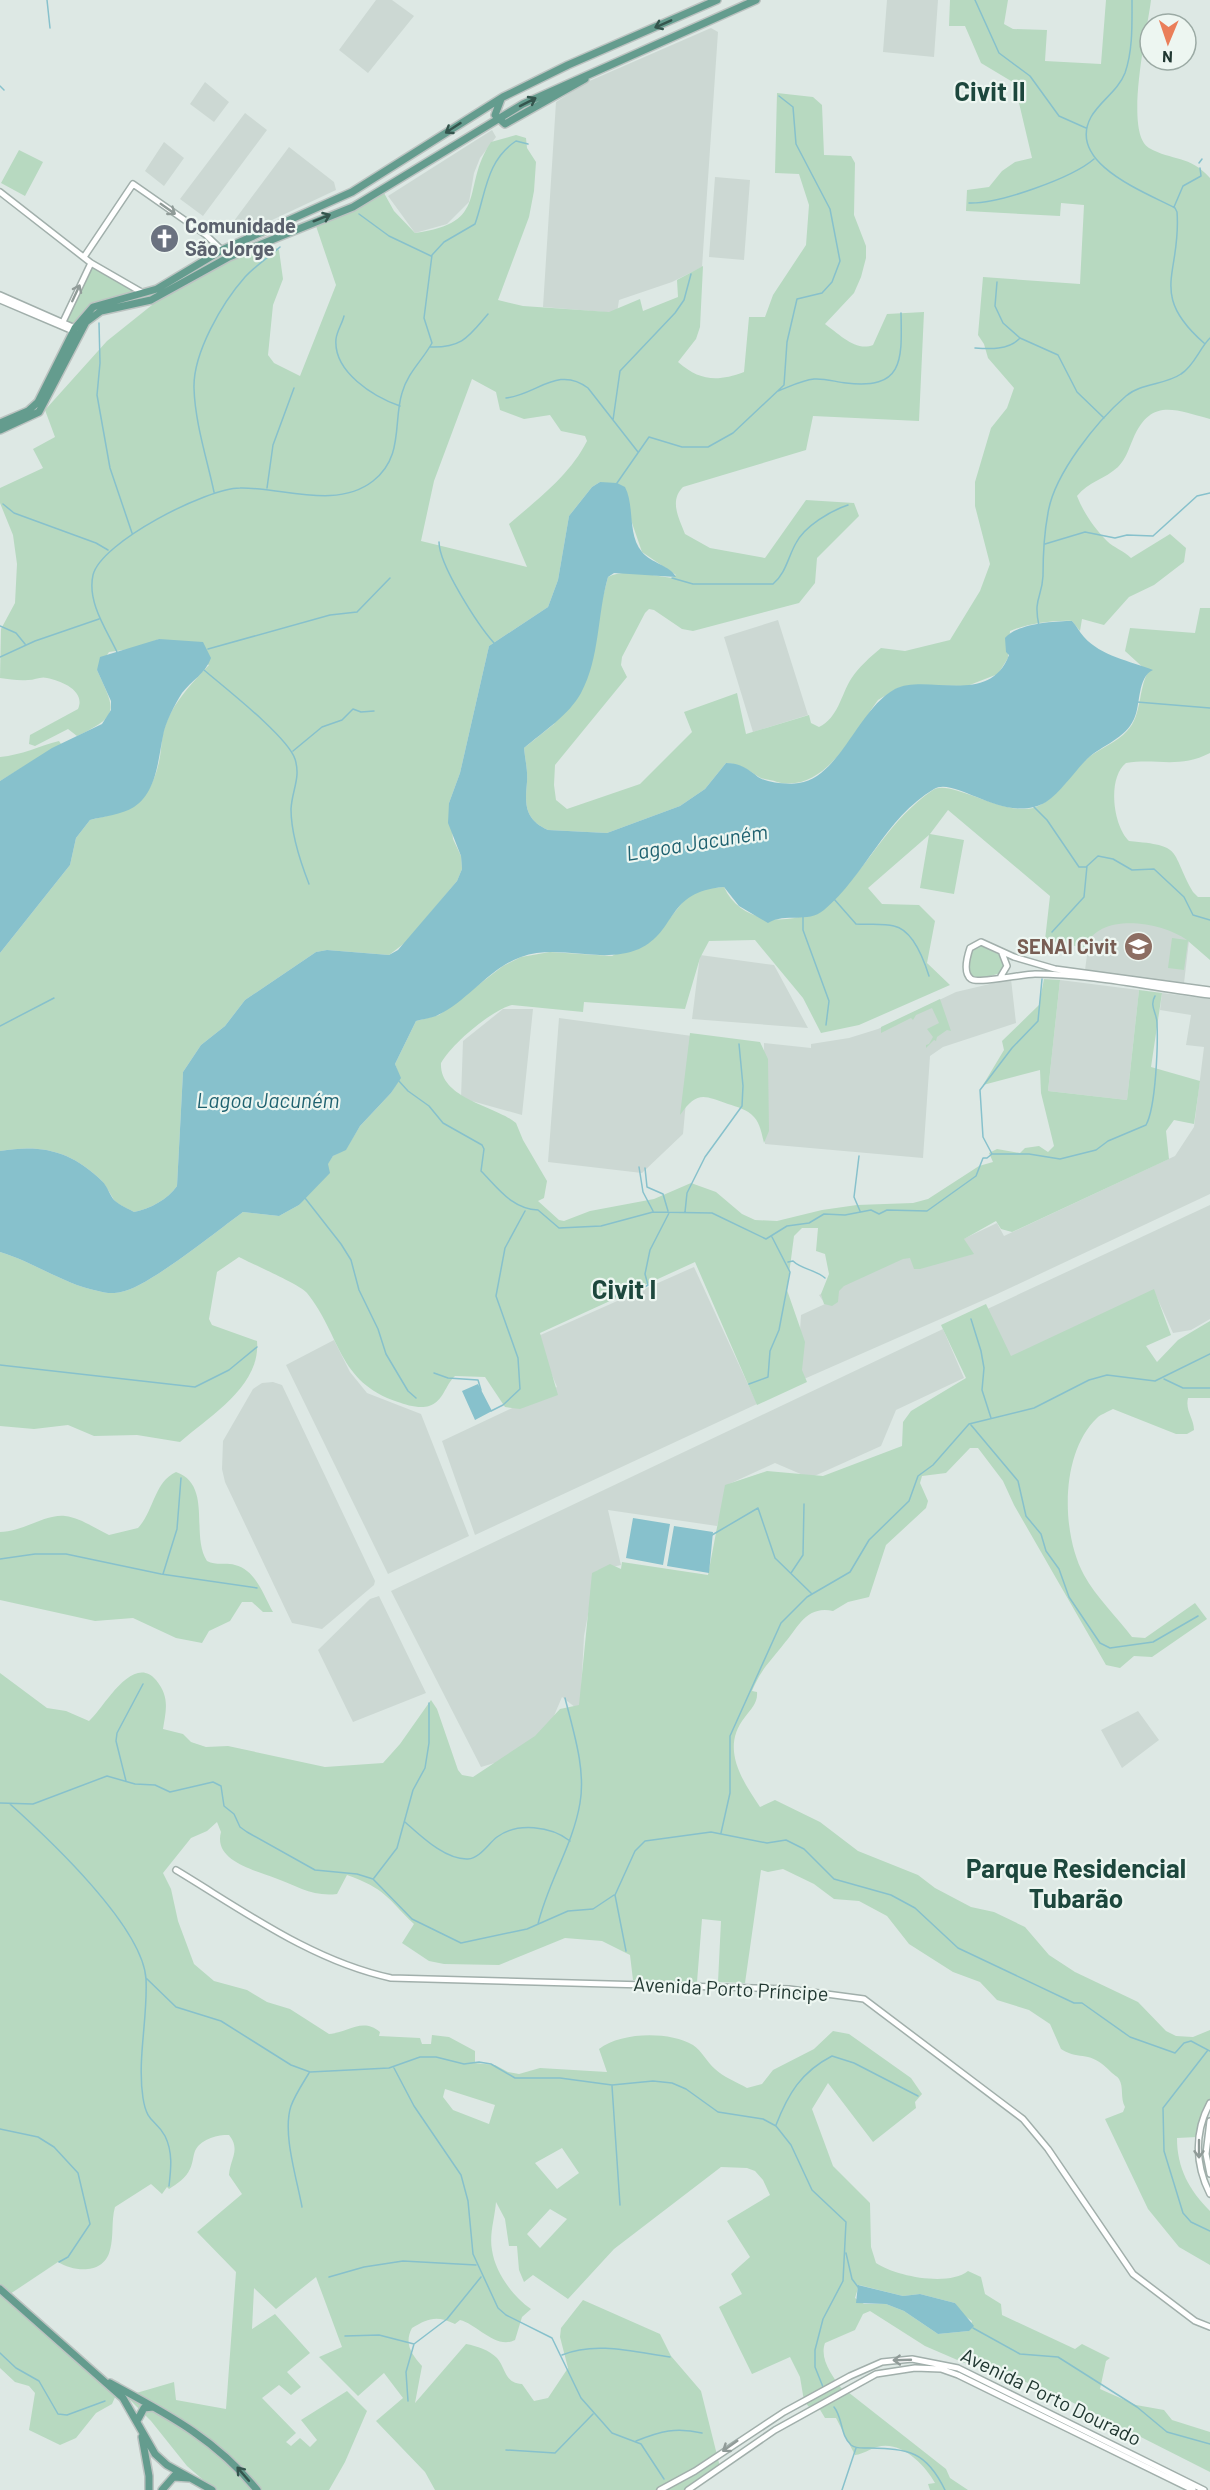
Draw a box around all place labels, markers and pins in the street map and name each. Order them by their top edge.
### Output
place label: Comunidade São Jorge [185,213,296,260]
church icon: Comunidade São Jorge [148,222,180,254]
school or university icon: SENAI Civit [1122,931,1154,963]
place label: SENAI Civit [1017,934,1117,958]

